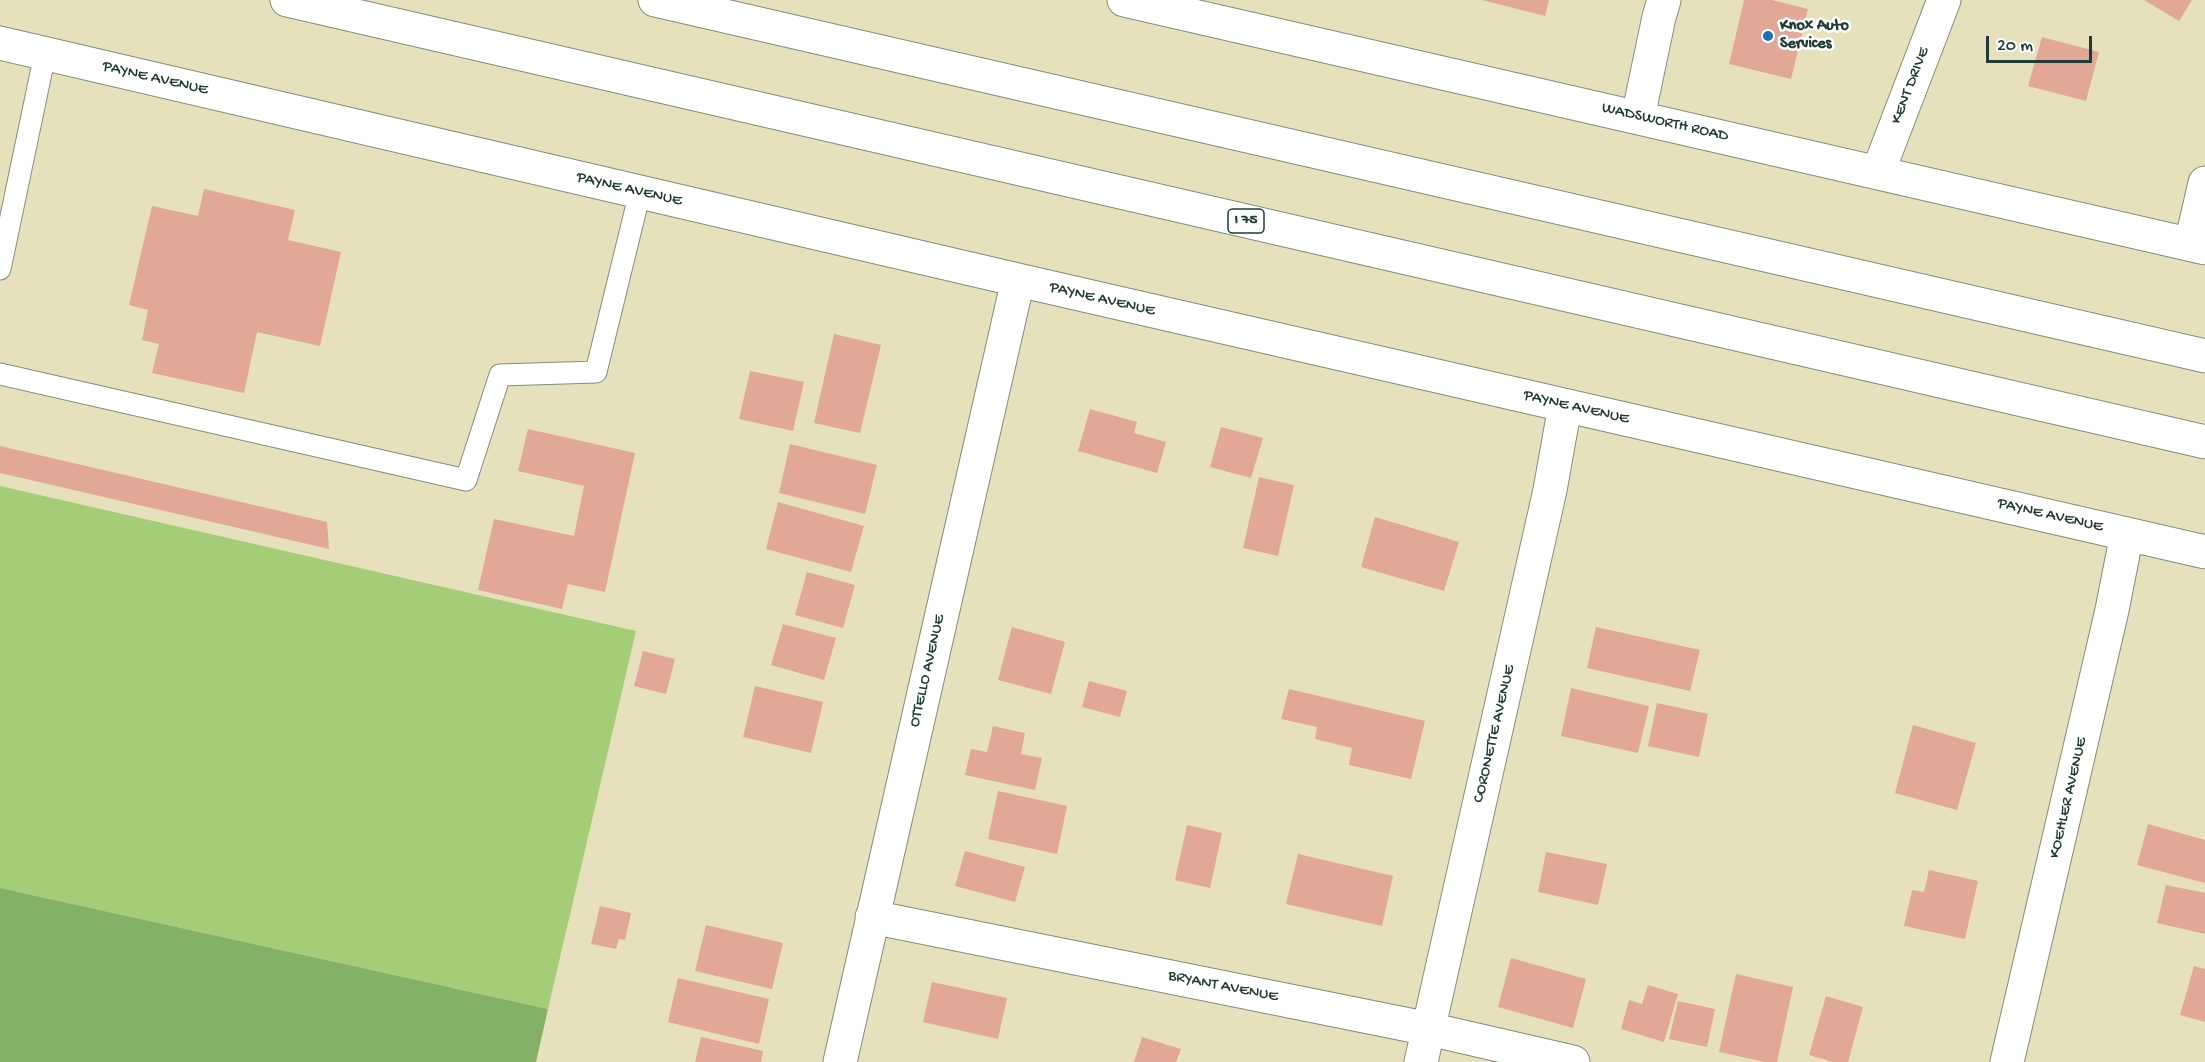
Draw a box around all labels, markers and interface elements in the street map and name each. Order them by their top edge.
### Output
place label: Knox Auto Services [1780,17,1849,55]
scale bar [1989,24,2096,62]
marker: Knox Auto Services [1761,29,1775,43]
text: 20 m [1997,36,2033,57]
street label: KENT DRIVE [1888,45,1934,127]
street label: PAYNE AVENUE [100,58,210,100]
street label: WADSWORTH ROAD [1600,99,1730,147]
street label: PAYNE AVENUE [574,169,684,211]
road number: I 75 [1228,209,1264,233]
street label: PAYNE AVENUE [1047,279,1157,321]
street label: PAYNE AVENUE [1521,387,1631,429]
street label: PAYNE AVENUE [1995,495,2105,537]
street label: OTTELLO AVENUE [906,613,950,729]
street label: CORONETTE AVENUE [1470,663,1520,805]
street label: KOEHLER AVENUE [2046,736,2092,860]
street label: BRYANT AVENUE [1166,967,1280,1007]

